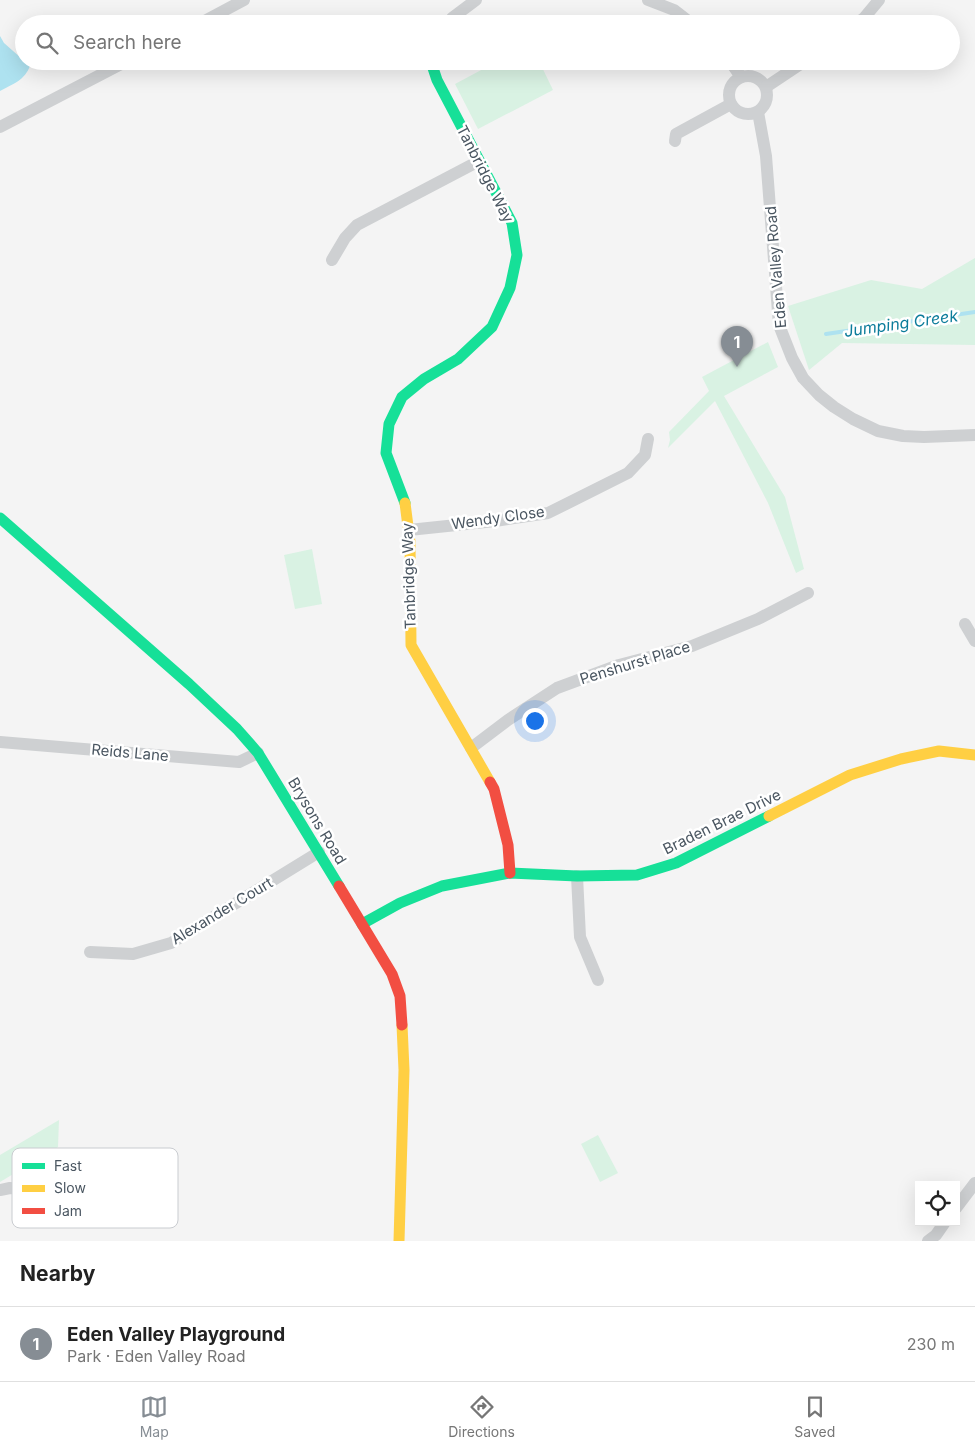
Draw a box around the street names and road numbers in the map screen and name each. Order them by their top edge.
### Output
street label: Tanbridge Way [453,122,518,226]
street label: Eden Valley Road [761,205,790,329]
street label: Wendy Close [450,502,546,533]
street label: Tanbridge Way [397,522,420,630]
street label: Penshurst Place [577,637,692,688]
street label: Reids Lane [91,740,170,765]
street label: Brysons Road [284,774,351,868]
street label: Braden Brae Drive [660,785,784,858]
street label: Alexander Court [167,873,276,948]

